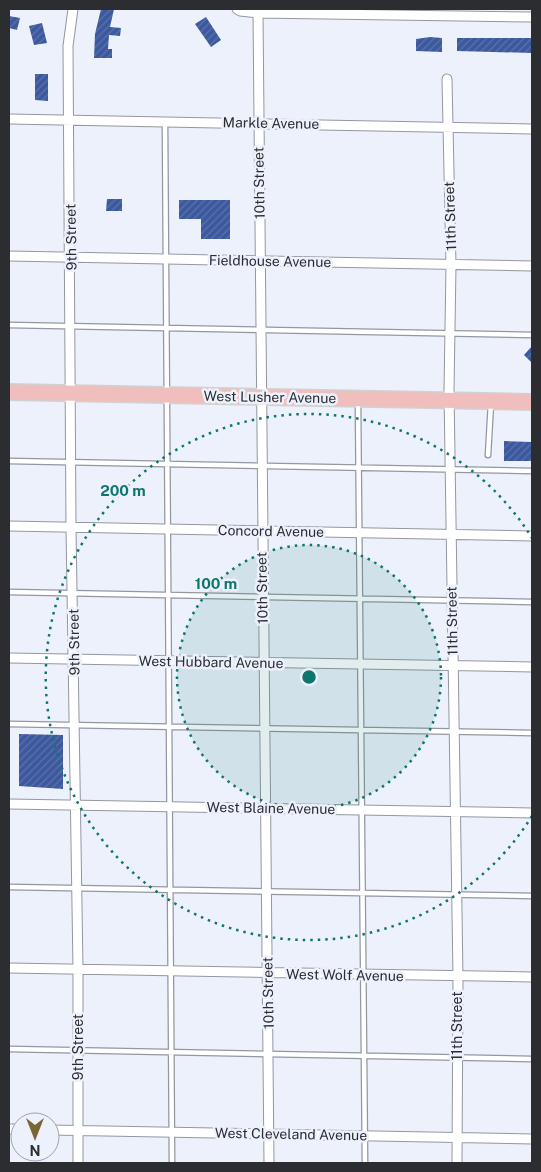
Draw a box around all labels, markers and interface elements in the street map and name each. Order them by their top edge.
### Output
street label: Markle Avenue [223,114,320,132]
street label: 10th Street [250,147,268,219]
street label: 11th Street [441,181,459,251]
street label: 9th Street [62,204,80,270]
street label: Fieldhouse Avenue [209,252,331,270]
street label: West Lusher Avenue [204,388,337,406]
text: 200 m [100,482,146,499]
street label: Concord Avenue [218,522,324,540]
street label: 10th Street [253,552,271,624]
text: 100 m [195,575,237,592]
street label: 11th Street [443,586,461,656]
street label: 9th Street [65,609,83,675]
street label: West Hubbard Avenue [138,653,284,671]
centre of rings [300,668,318,686]
street label: West Blaine Avenue [207,799,336,817]
street label: 10th Street [259,957,277,1029]
street label: West Wolf Avenue [286,966,404,984]
street label: 11th Street [449,991,465,1061]
street label: 9th Street [70,1014,86,1080]
north arrow [10,1112,60,1162]
street label: West Cleveland Avenue [215,1125,367,1143]
text: N [30,1142,40,1158]

